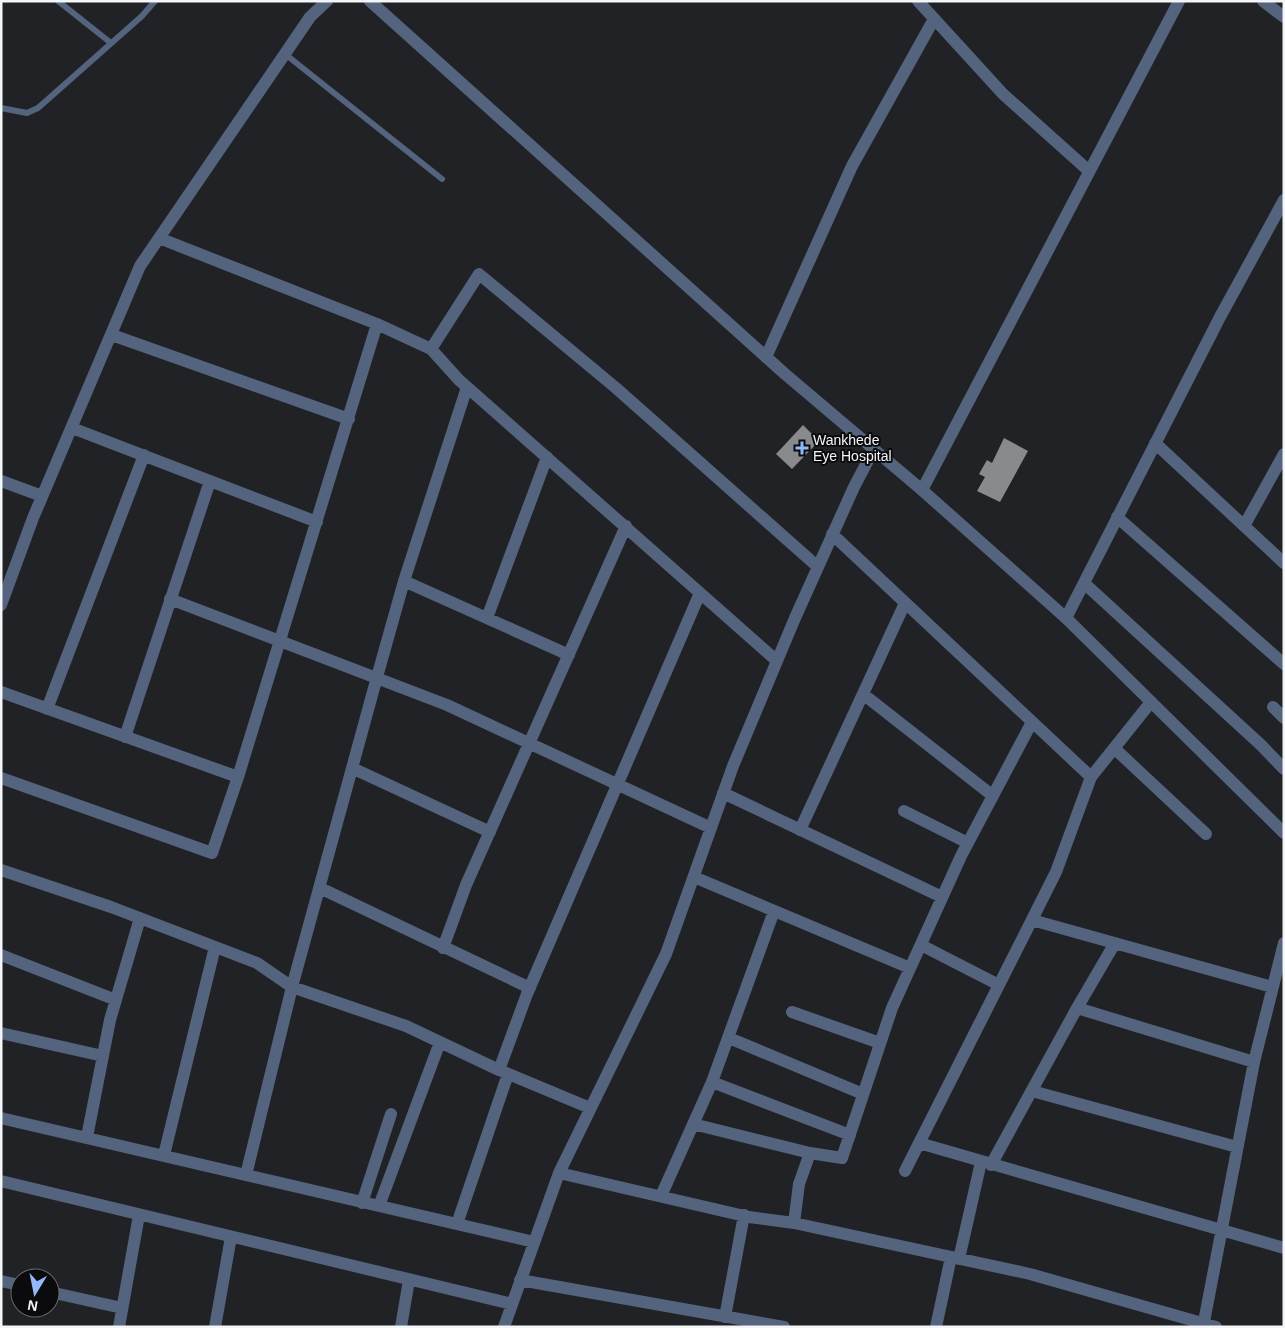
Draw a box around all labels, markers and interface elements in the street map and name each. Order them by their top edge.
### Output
place label: Wankhede Eye Hospital [813,432,892,464]
marker: Wankhede Eye Hospital [795,441,809,455]
north arrow [10,1268,60,1318]
text: N [26,1297,39,1315]

